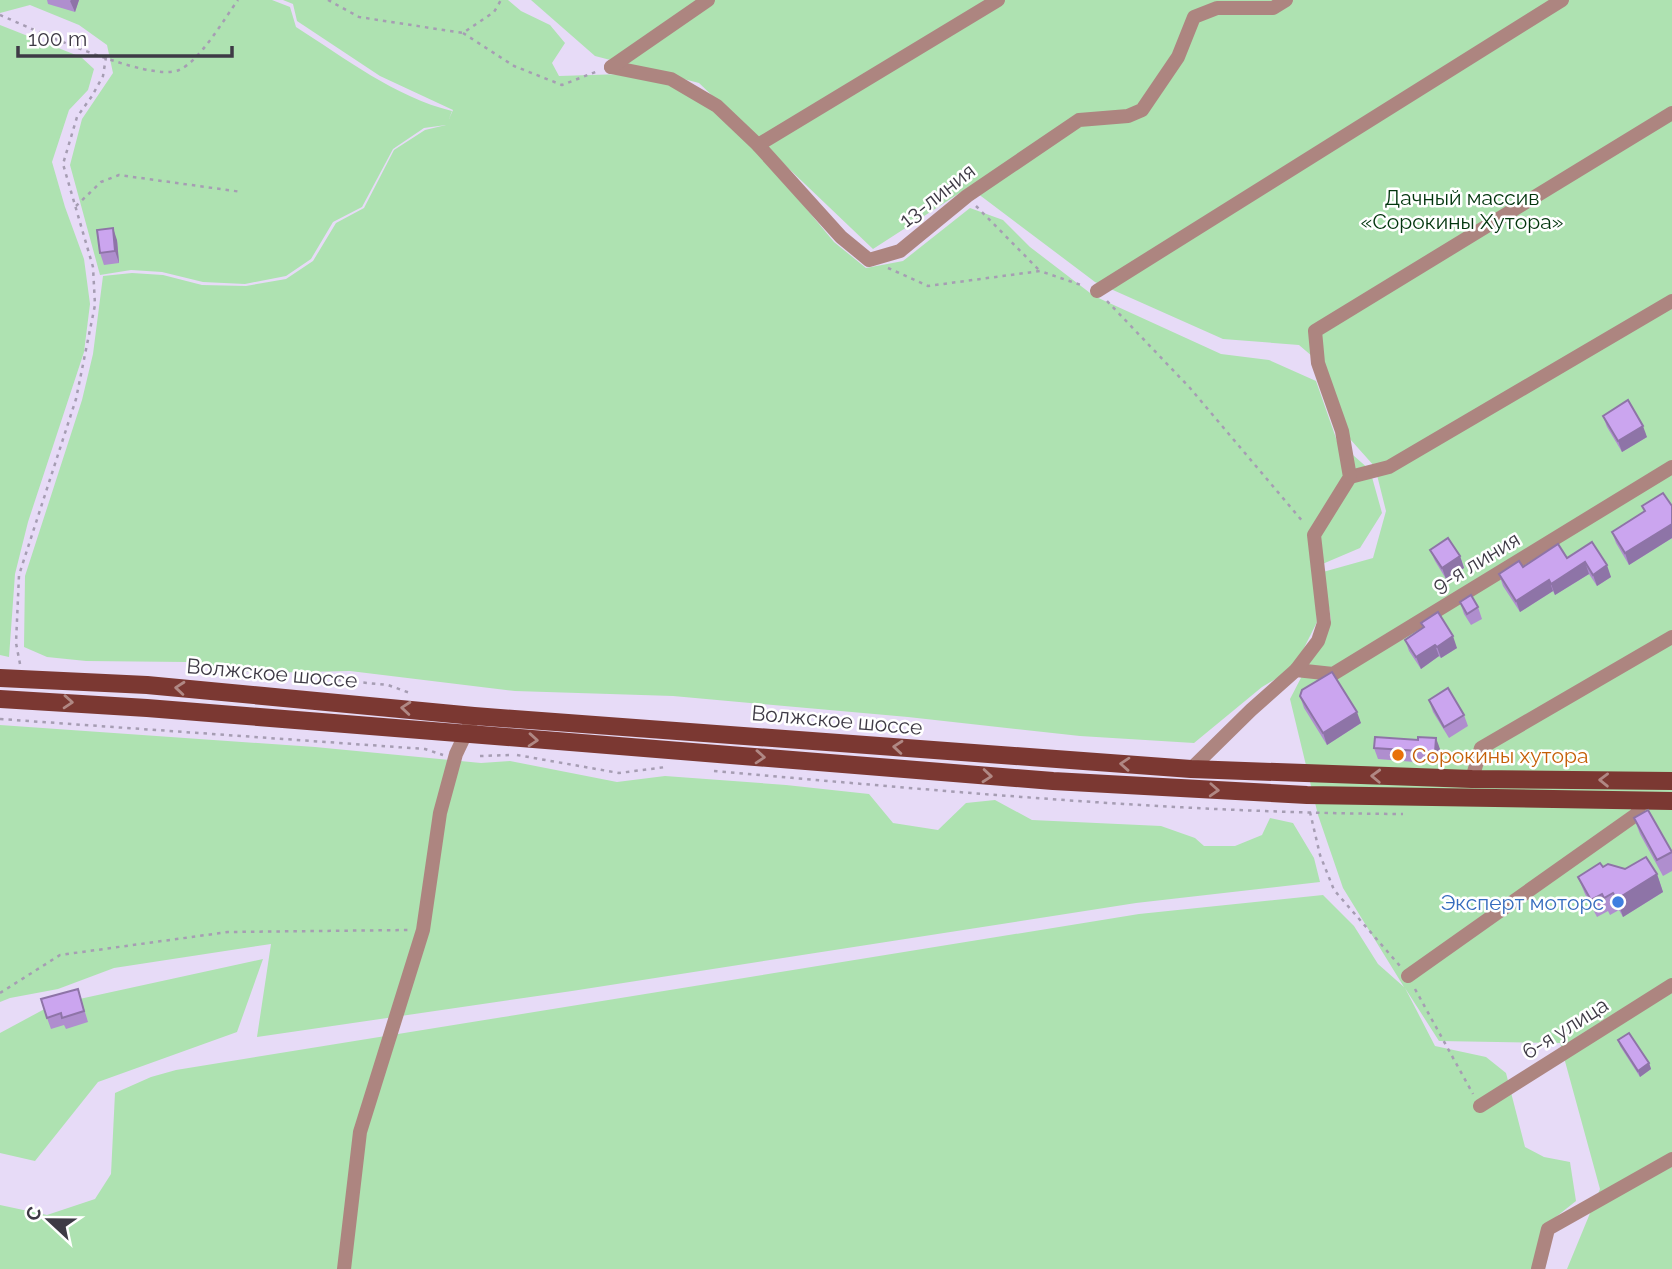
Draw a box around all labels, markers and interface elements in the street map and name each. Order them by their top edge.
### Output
scale bar [18,14,231,58]
text: 100 m [28,26,87,51]
street label: 13-линия [894,158,980,232]
park label: Дачный массив «Сорокины Хутора» [1360,185,1564,234]
street label: 9-я линия [1428,526,1524,598]
street label: Волжское шоссе [185,653,359,693]
one-way arrow [174,681,185,696]
one-way arrow [63,694,74,709]
street label: Волжское шоссе [750,700,924,740]
one-way arrow [400,701,411,716]
one-way arrow [528,732,539,747]
one-way arrow [892,740,903,755]
place label: Сорокины хутора [1412,743,1588,768]
marker: Сорокины хутора [1390,747,1406,763]
one-way arrow [755,749,766,764]
one-way arrow [1119,757,1130,772]
one-way arrow [982,768,993,783]
one-way arrow [1371,768,1381,784]
one-way arrow [1598,772,1609,788]
one-way arrow [1209,783,1220,798]
place label: Эксперт моторс [1440,890,1604,915]
marker: Эксперт моторс [1610,894,1626,910]
street label: 6-я улица [1517,992,1613,1064]
north arrow [14,1185,84,1255]
text: С [21,1203,46,1224]

